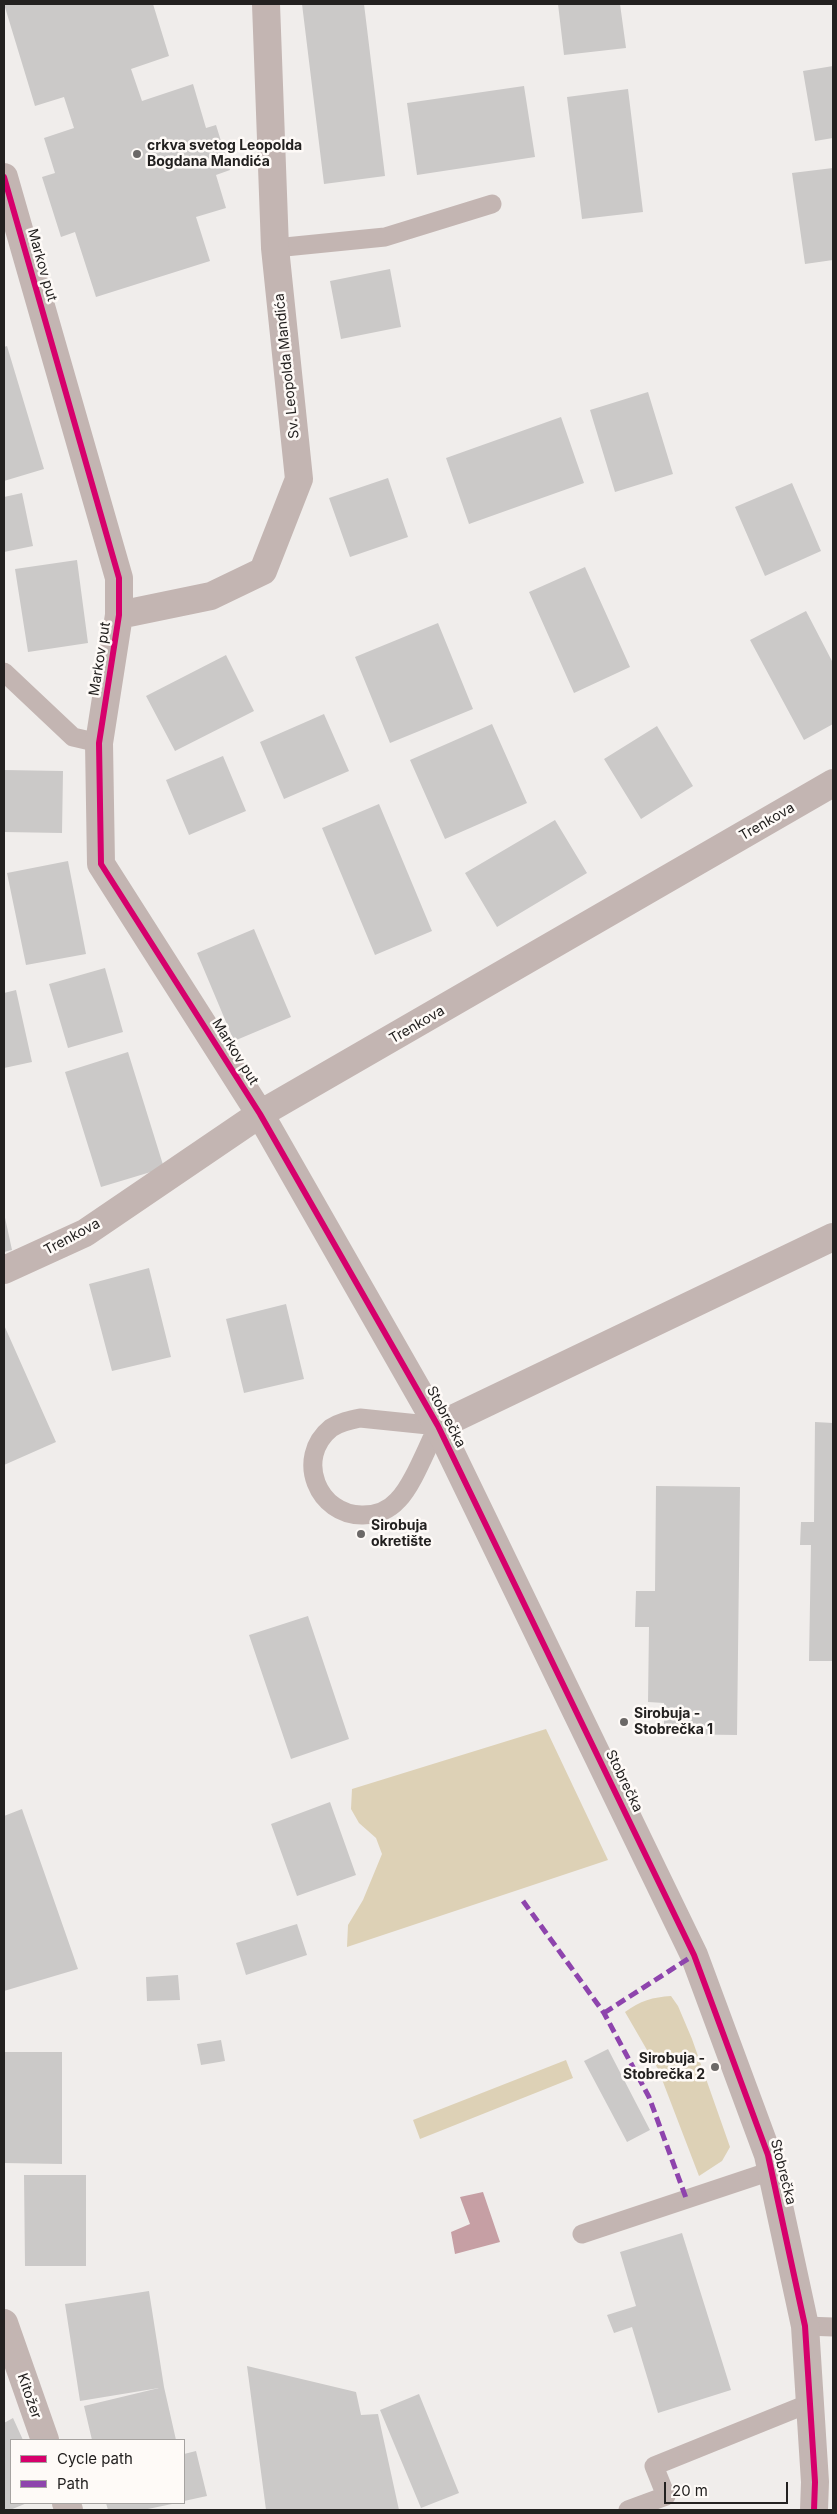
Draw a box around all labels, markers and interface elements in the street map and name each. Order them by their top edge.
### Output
place label: crkva svetog Leopolda Bogdana Mandića [147,138,302,170]
marker: crkva svetog Leopolda Bogdana Mandića [131,148,143,160]
street label: Markov put [24,227,60,303]
street label: Sv. Leopolda Mandića [271,292,303,440]
street label: Markov put [86,621,114,697]
street label: Trenkova [736,800,798,844]
street label: Trenkova [386,1003,448,1047]
street label: Markov put [208,1016,262,1088]
street label: Trenkova [41,1215,103,1259]
street label: Stobrečka [423,1383,469,1451]
place label: Sirobuja okretište [371,1518,431,1550]
marker: Sirobuja okretište [355,1528,367,1540]
place label: Sirobuja - Stobrečka 1 [634,1706,713,1738]
marker: Sirobuja - Stobrečka 1 [618,1716,630,1728]
street label: Stobrečka [602,1747,646,1815]
place label: Sirobuja - Stobrečka 2 [623,2051,705,2084]
marker: Sirobuja - Stobrečka 2 [709,2061,721,2073]
street label: Stobrečka [767,2137,799,2207]
street label: Kitožer [13,2371,45,2421]
legend [10,2439,185,2504]
text: Cycle path [57,2449,133,2468]
scale bar [667,2472,791,2504]
text: Path [57,2474,89,2493]
text: 20 m [672,2481,708,2500]

